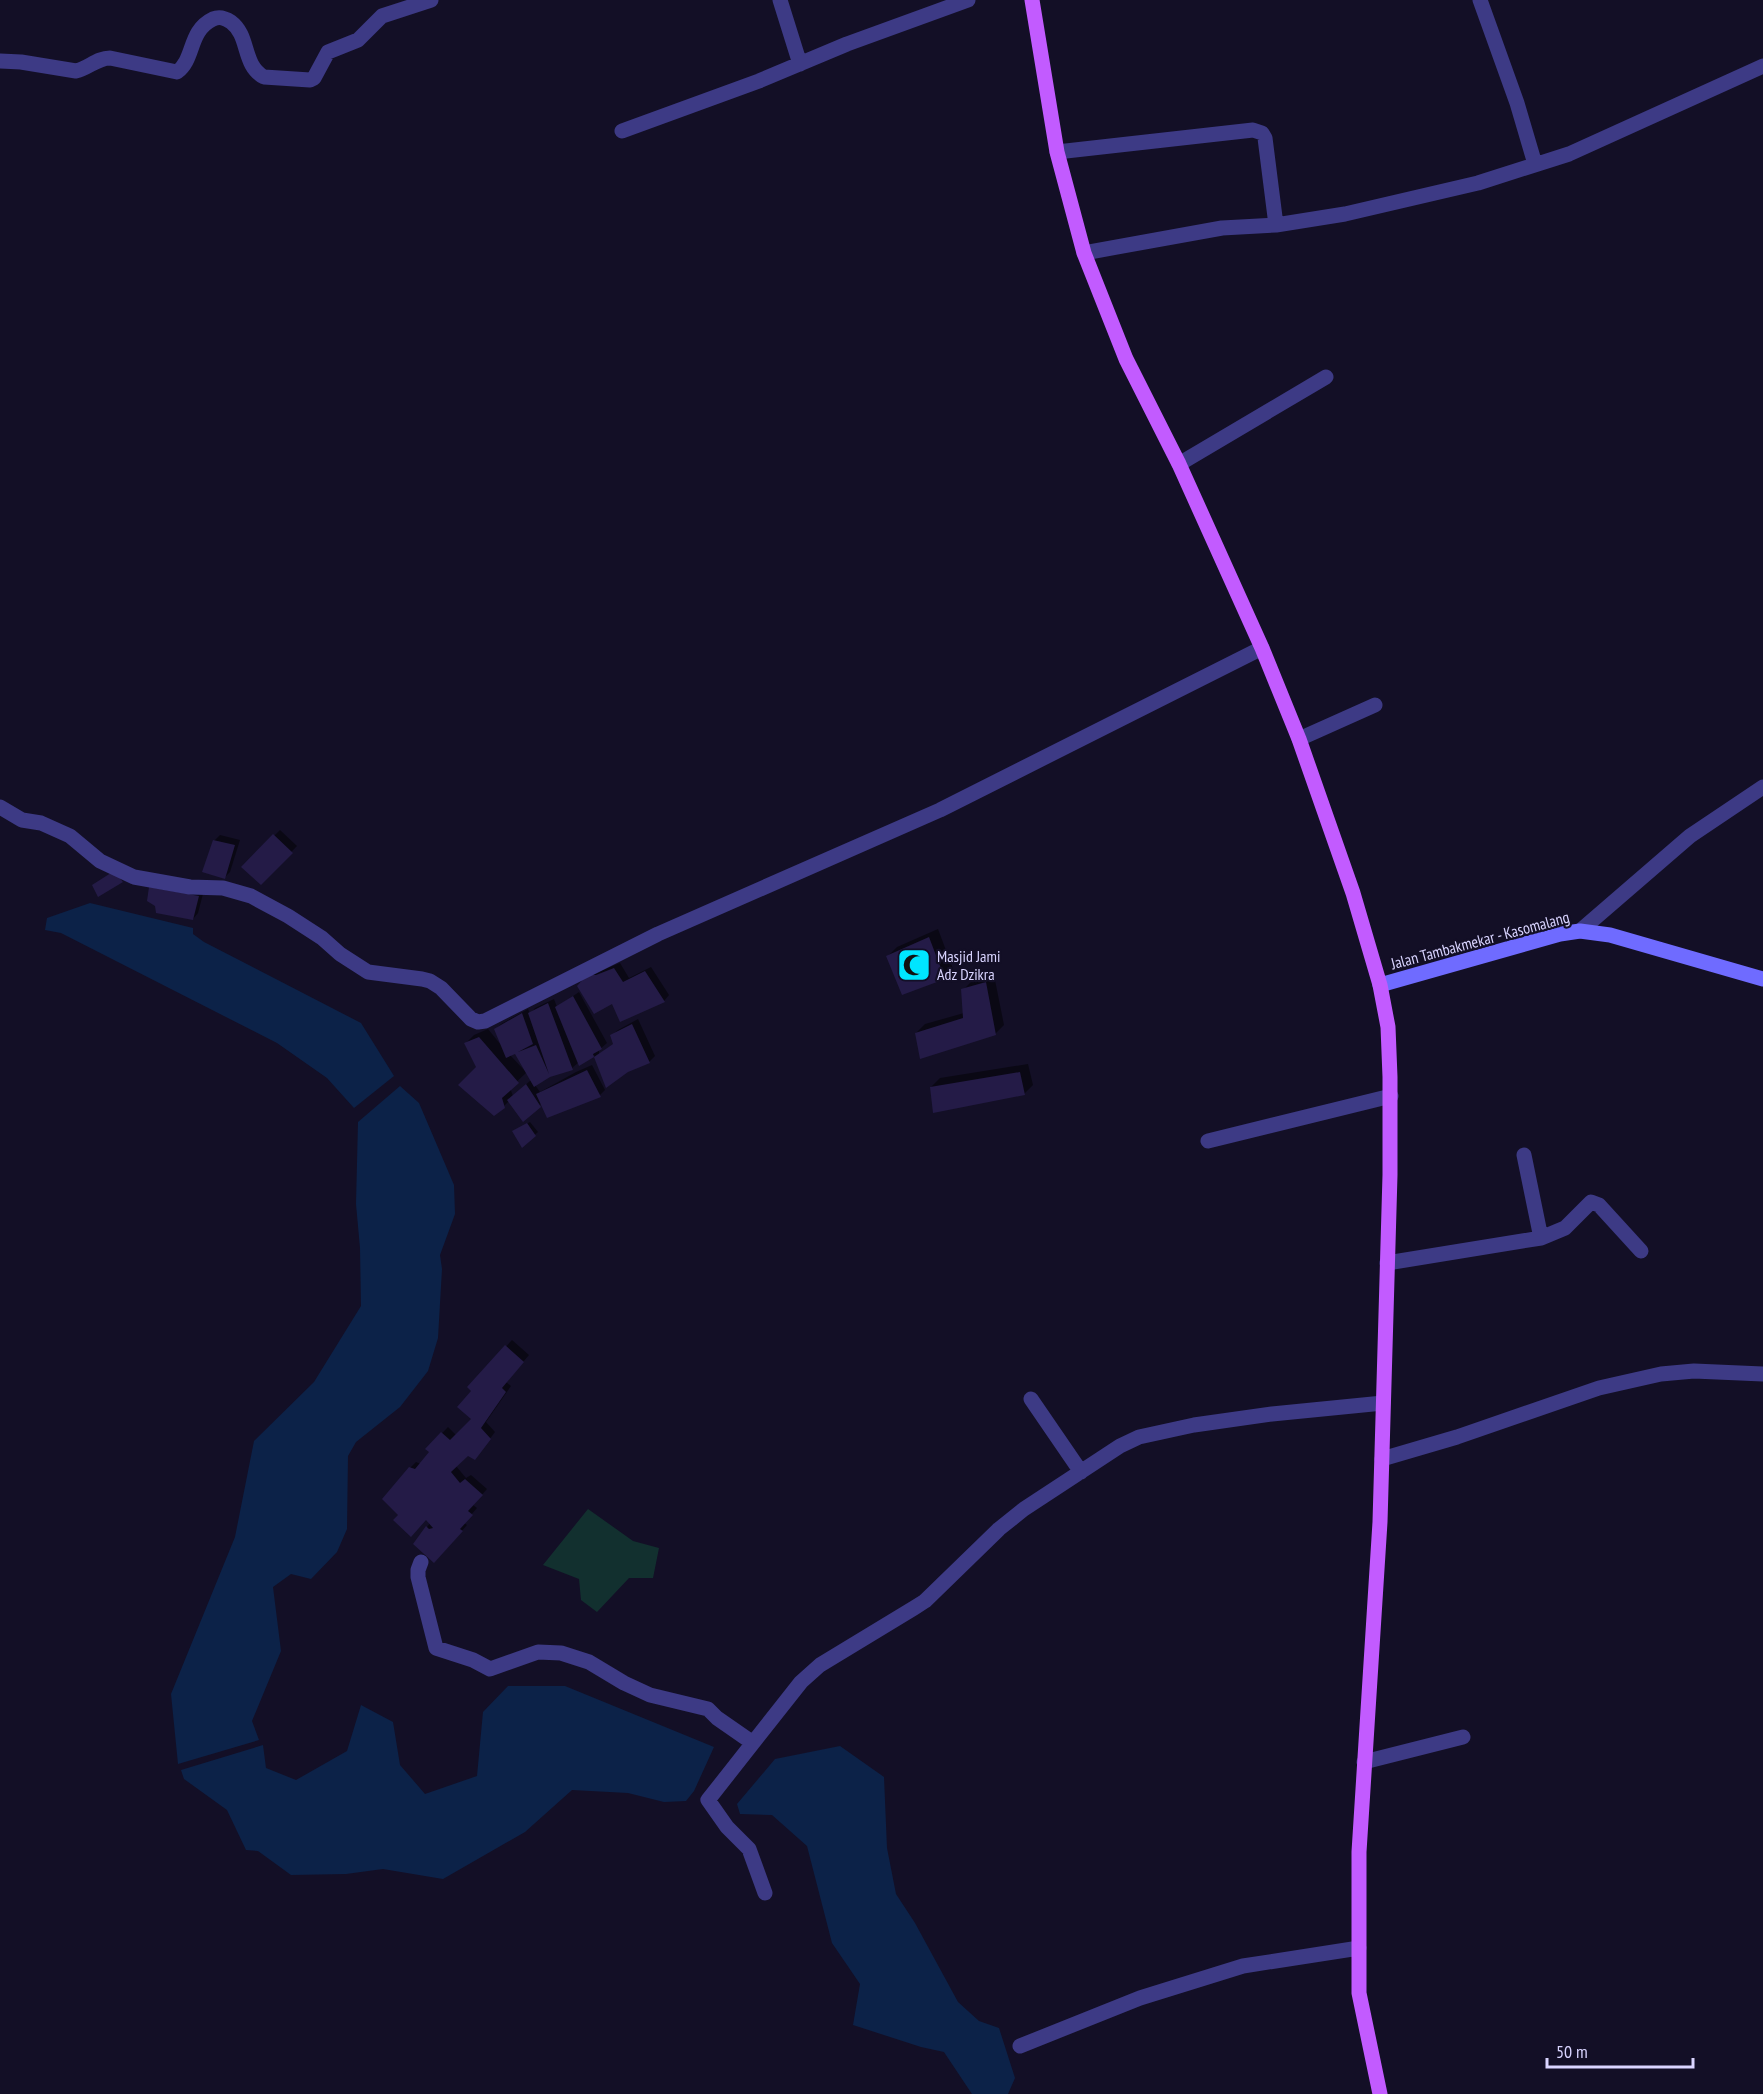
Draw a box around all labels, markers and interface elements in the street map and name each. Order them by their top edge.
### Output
street label: Jalan Tambakmekar - Kasomalang [1388,907,1571,974]
place label: Masjid Jami Adz Dzikra [937,946,1000,984]
mosque icon: Masjid Jami Adz Dzikra [896,947,932,983]
scale bar [1547,2031,1692,2069]
text: 50 m [1556,2040,1588,2063]

